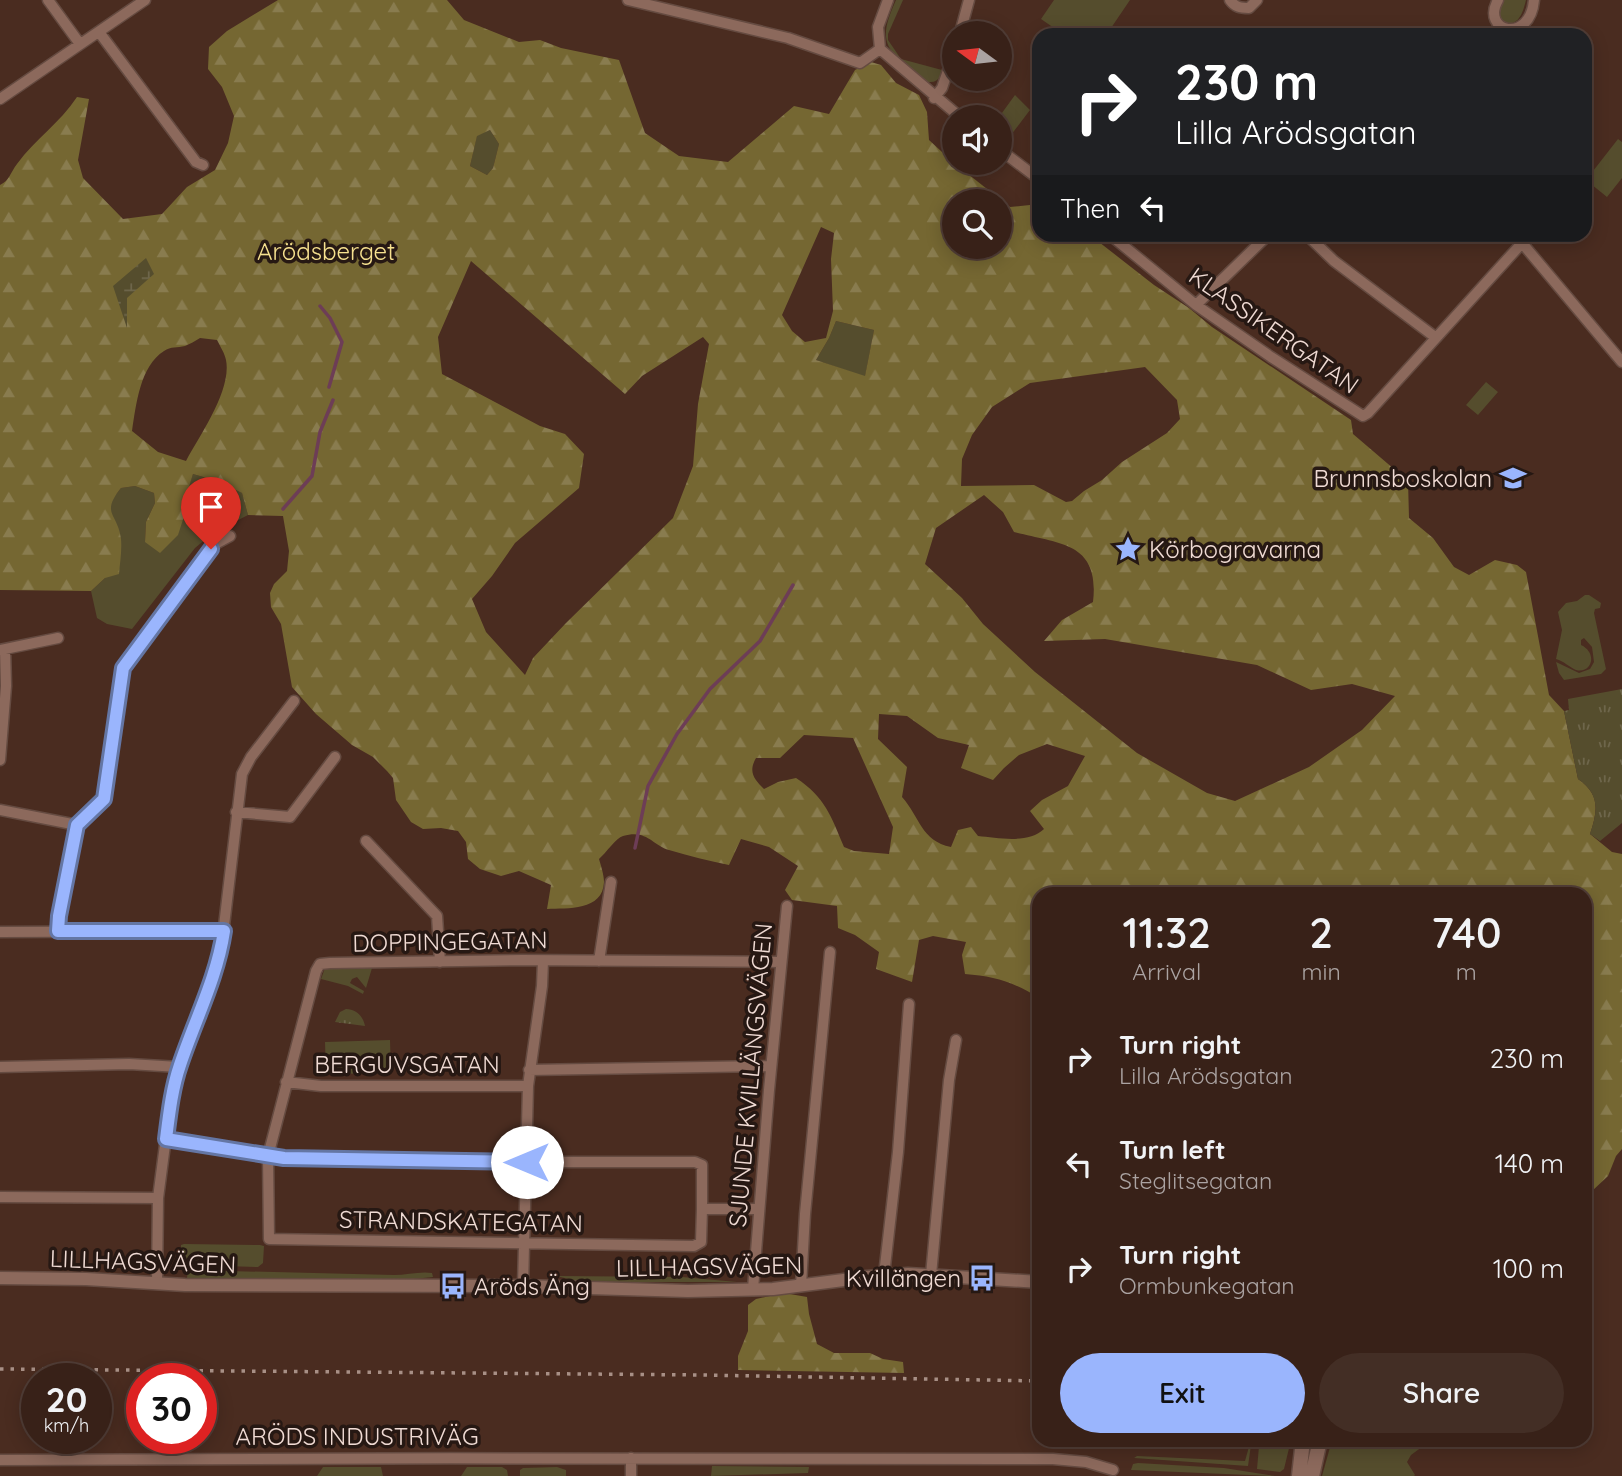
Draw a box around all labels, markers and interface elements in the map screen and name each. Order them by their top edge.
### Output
north arrow [942,21,1012,91]
map controls [942,21,1012,259]
text: 230 m [1175,51,1318,112]
icon: right [1060,56,1151,147]
button: sound [942,105,1012,175]
text: Lilla Arödsgatan [1175,112,1416,152]
button: search [942,189,1012,259]
icon: left [1134,189,1172,227]
text: Then [1060,192,1120,225]
park label: Arödsberget [257,236,395,266]
street label: KLASSIKERGATAN [1183,260,1365,400]
place label: Brunnsboskolan [1313,463,1492,493]
school or university icon: Brunnsboskolan [1498,463,1528,493]
pin [181,477,241,549]
icon: arrive [192,488,230,526]
place icon: Körbogravarna [1113,534,1143,564]
place label: Körbogravarna [1149,534,1321,564]
text: 11:32 [1123,906,1211,959]
text: 2 [1309,906,1333,959]
text: 740 [1431,906,1501,959]
street label: SJUNDE KVILLÄNGSVÄGEN [722,922,778,1228]
street label: DOPPINGEGATAN [352,924,548,958]
text: Arrival [1132,957,1201,986]
text: min [1302,957,1341,986]
text: m [1456,957,1477,986]
text: Turn right [1119,1028,1241,1061]
icon: right [1060,1040,1098,1078]
text: 230 m [1490,1042,1564,1075]
street label: BERGUVSGATAN [314,1049,500,1079]
text: Lilla Arödsgatan [1119,1061,1293,1090]
position arrow [490,1125,564,1199]
text: Turn left [1119,1133,1226,1166]
icon: left [1060,1145,1098,1183]
text: 140 m [1495,1147,1564,1180]
text: Steglitsegatan [1119,1166,1272,1195]
street label: STRANDSKATEGATAN [339,1204,583,1238]
text: Turn right [1119,1238,1241,1271]
street label: LILLHAGSVÄGEN [49,1243,237,1279]
street label: LILLHAGSVÄGEN [616,1249,802,1283]
icon: right [1060,1250,1098,1288]
text: 100 m [1493,1252,1564,1285]
place label: Kvillängen [846,1263,961,1293]
bus stop icon: Kvillängen [967,1263,997,1293]
bus stop icon: Aröds Äng [438,1271,468,1301]
place label: Aröds Äng [474,1271,590,1301]
text: Ormbunkegatan [1119,1271,1295,1300]
button: Exit [1060,1353,1305,1433]
button: Share [1319,1353,1564,1433]
speed limit sign: 30 [126,1363,217,1454]
text: 20 [46,1377,87,1421]
text: km/h [44,1414,89,1437]
street label: ARÖDS INDUSTRIVÄG [235,1421,479,1451]

